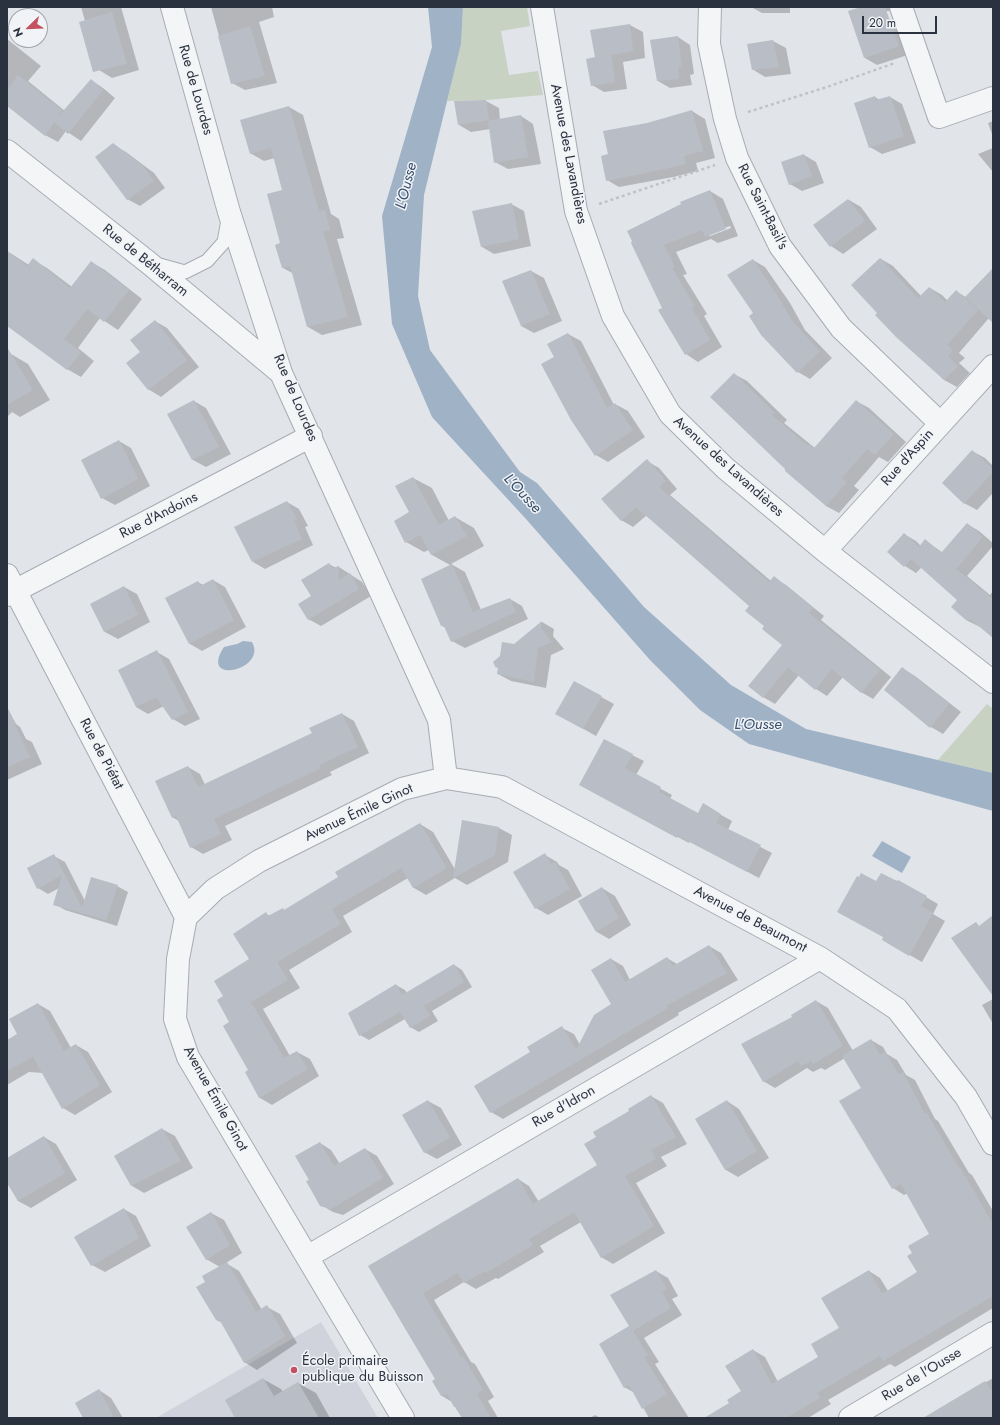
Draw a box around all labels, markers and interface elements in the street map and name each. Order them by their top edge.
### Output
north arrow [8,8,48,48]
scale bar [864,8,939,34]
text: 20 m [869,14,896,32]
text: N [9,25,27,39]
street label: Rue de Lourdes [174,43,216,137]
street label: Avenue des Lavandières [546,83,590,225]
water label: L'Ousse [393,161,421,211]
street label: Rue Saint-Basil's [733,161,791,253]
street label: Rue de Bétharram [99,221,191,301]
street label: Rue de Lourdes [269,352,321,444]
street label: Avenue des Lavandières [669,413,787,521]
street label: Rue d'Aspin [878,426,938,490]
water label: L'Ousse [499,471,545,517]
street label: Rue d'Andoins [117,489,201,543]
street label: Rue de Piétat [75,716,127,792]
water label: L'Ousse [734,716,782,734]
street label: Avenue Émile Ginot [302,781,416,845]
street label: Avenue de Beaumont [691,883,809,957]
street label: Avenue Émile Ginot [179,1044,251,1154]
street label: Rue d'Idron [530,1082,598,1132]
street label: Rue de l'Ousse [879,1345,965,1405]
place label: École primaire publique du Buisson [302,1354,424,1386]
marker: École primaire publique du Buisson [289,1365,299,1375]

